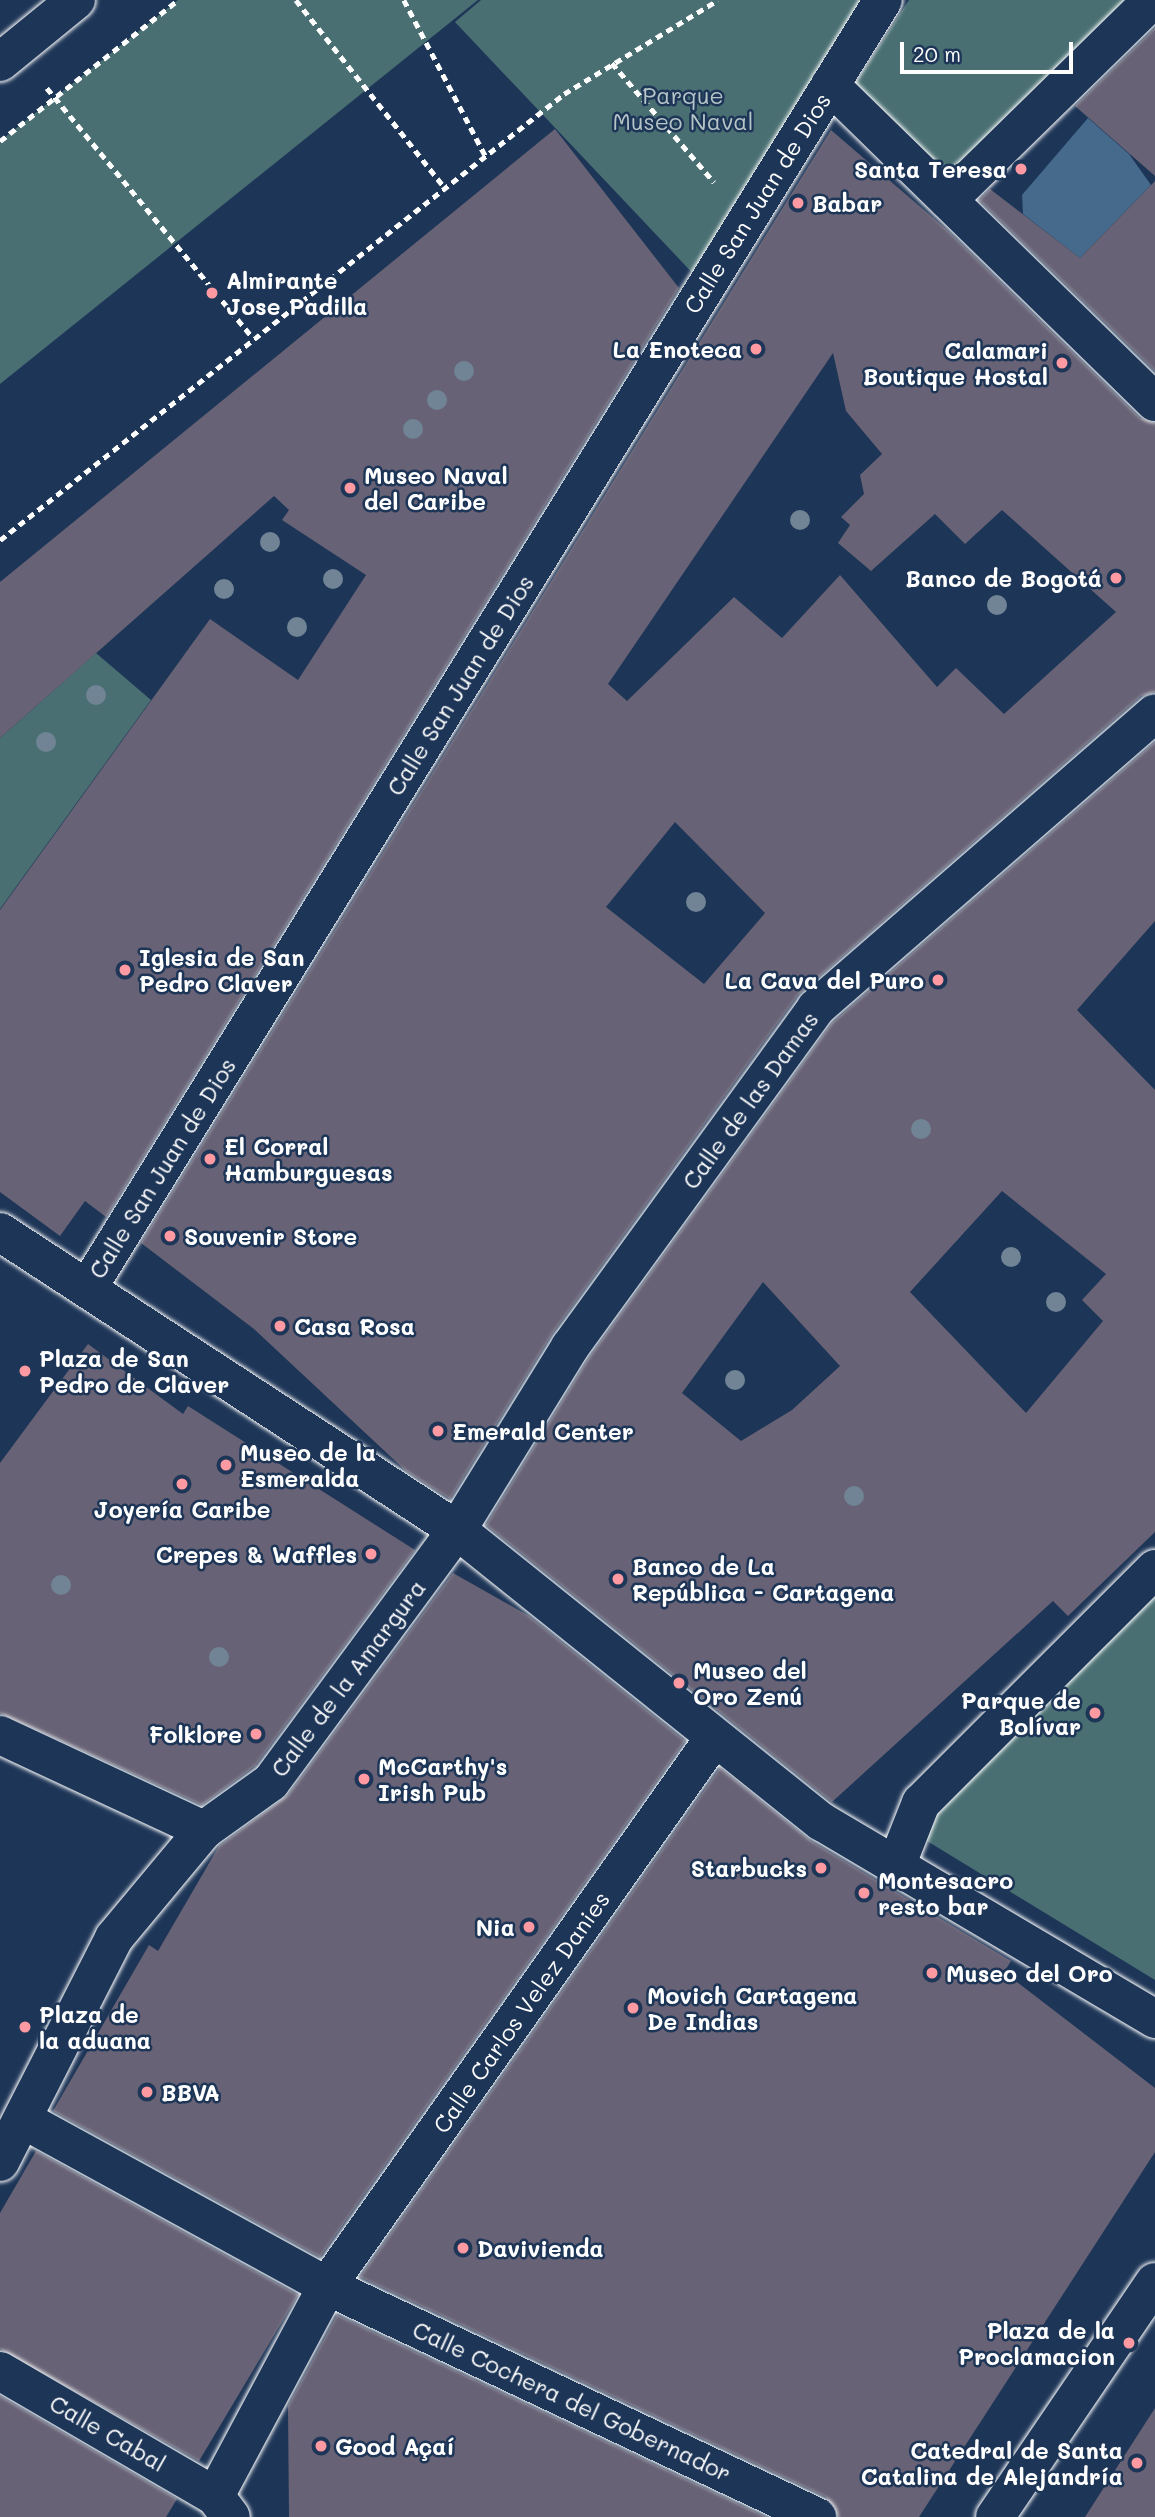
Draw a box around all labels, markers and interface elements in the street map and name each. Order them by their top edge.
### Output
scale bar [903,28,1076,72]
text: 20 m [913,40,961,67]
park label: Parque Museo Naval [613,81,753,135]
street label: Calle San Juan de Dios [678,88,836,318]
place label: Santa Teresa [854,155,1007,183]
marker: Santa Teresa [1013,161,1029,177]
place label: Babar [812,189,882,217]
marker: Babar [790,195,806,211]
place label: Almirante Jose Padilla [226,266,367,320]
marker: Almirante Jose Padilla [204,285,220,301]
place label: La Enoteca [613,335,742,363]
place label: Calamari Boutique Hostal [863,336,1048,390]
marker: La Enoteca [748,341,764,357]
marker: Calamari Boutique Hostal [1054,355,1070,371]
place label: Museo Naval del Caribe [364,461,508,515]
marker: Museo Naval del Caribe [342,480,358,496]
place label: Banco de Bogotá [905,564,1102,592]
street label: Calle San Juan de Dios [381,570,539,800]
marker: Banco de Bogotá [1108,570,1124,586]
place label: Iglesia de San Pedro Claver [139,943,304,997]
marker: Iglesia de San Pedro Claver [117,962,133,978]
place label: La Cava del Puro [725,966,924,994]
marker: La Cava del Puro [930,972,946,988]
street label: Calle de las Damas [676,1006,824,1194]
street label: Calle San Juan de Dios [83,1053,241,1283]
place label: El Corral Hamburguesas [224,1132,393,1186]
marker: El Corral Hamburguesas [202,1151,218,1167]
place label: Souvenir Store [184,1222,357,1250]
marker: Souvenir Store [162,1228,178,1244]
place label: Casa Rosa [294,1312,415,1340]
marker: Casa Rosa [272,1318,288,1334]
place label: Plaza de San Pedro de Claver [39,1344,229,1398]
marker: Plaza de San Pedro de Claver [17,1363,33,1379]
place label: Emerald Center [452,1417,634,1445]
marker: Emerald Center [430,1423,446,1439]
place label: Museo de la Esmeralda [240,1438,376,1492]
marker: Museo de la Esmeralda [218,1457,234,1473]
marker: Joyería Caribe [174,1476,190,1492]
place label: Joyería Caribe [93,1495,271,1523]
place label: Crepes & Waffles [156,1540,357,1568]
marker: Crepes & Waffles [363,1546,379,1562]
place label: Banco de La República - Cartagena [632,1552,894,1606]
marker: Banco de La República - Cartagena [610,1571,626,1587]
street label: Calle de la Amargura [265,1574,431,1782]
place label: Museo del Oro Zenú [693,1656,807,1710]
marker: Museo del Oro Zenú [671,1675,687,1691]
place label: Parque de Bolívar [961,1686,1081,1740]
marker: Parque de Bolívar [1087,1705,1103,1721]
place label: Folklore [149,1720,242,1748]
marker: Folklore [248,1726,264,1742]
place label: McCarthy's Irish Pub [378,1752,507,1806]
marker: McCarthy's Irish Pub [356,1771,372,1787]
place label: Starbucks [691,1854,807,1882]
marker: Starbucks [813,1860,829,1876]
place label: Montesacro resto bar [878,1866,1013,1920]
marker: Montesacro resto bar [856,1885,872,1901]
street label: Calle Carlos Velez Danies [427,1886,615,2138]
place label: Nia [476,1913,515,1941]
marker: Nia [521,1919,537,1935]
place label: Museo del Oro [946,1959,1113,1987]
marker: Museo del Oro [924,1965,940,1981]
place label: Movich Cartagena De Indias [647,1981,857,2035]
place label: Plaza de la aduana [39,2000,151,2054]
marker: Movich Cartagena De Indias [625,2000,641,2016]
marker: Plaza de la aduana [17,2019,33,2035]
place label: BBVA [161,2078,220,2106]
marker: BBVA [139,2084,155,2100]
place label: Davivienda [477,2234,604,2262]
marker: Davivienda [455,2240,471,2256]
street label: Calle Cochera del Gobernador [409,2315,735,2487]
place label: Plaza de la Proclamacion [958,2316,1115,2370]
marker: Plaza de la Proclamacion [1121,2335,1137,2351]
street label: Calle Cabal [45,2389,171,2477]
place label: Good Açaí [335,2432,455,2460]
place label: Catedral de Santa Catalina de Alejandría [861,2436,1123,2490]
marker: Good Açaí [313,2438,329,2454]
marker: Catedral de Santa Catalina de Alejandría [1129,2455,1145,2471]

